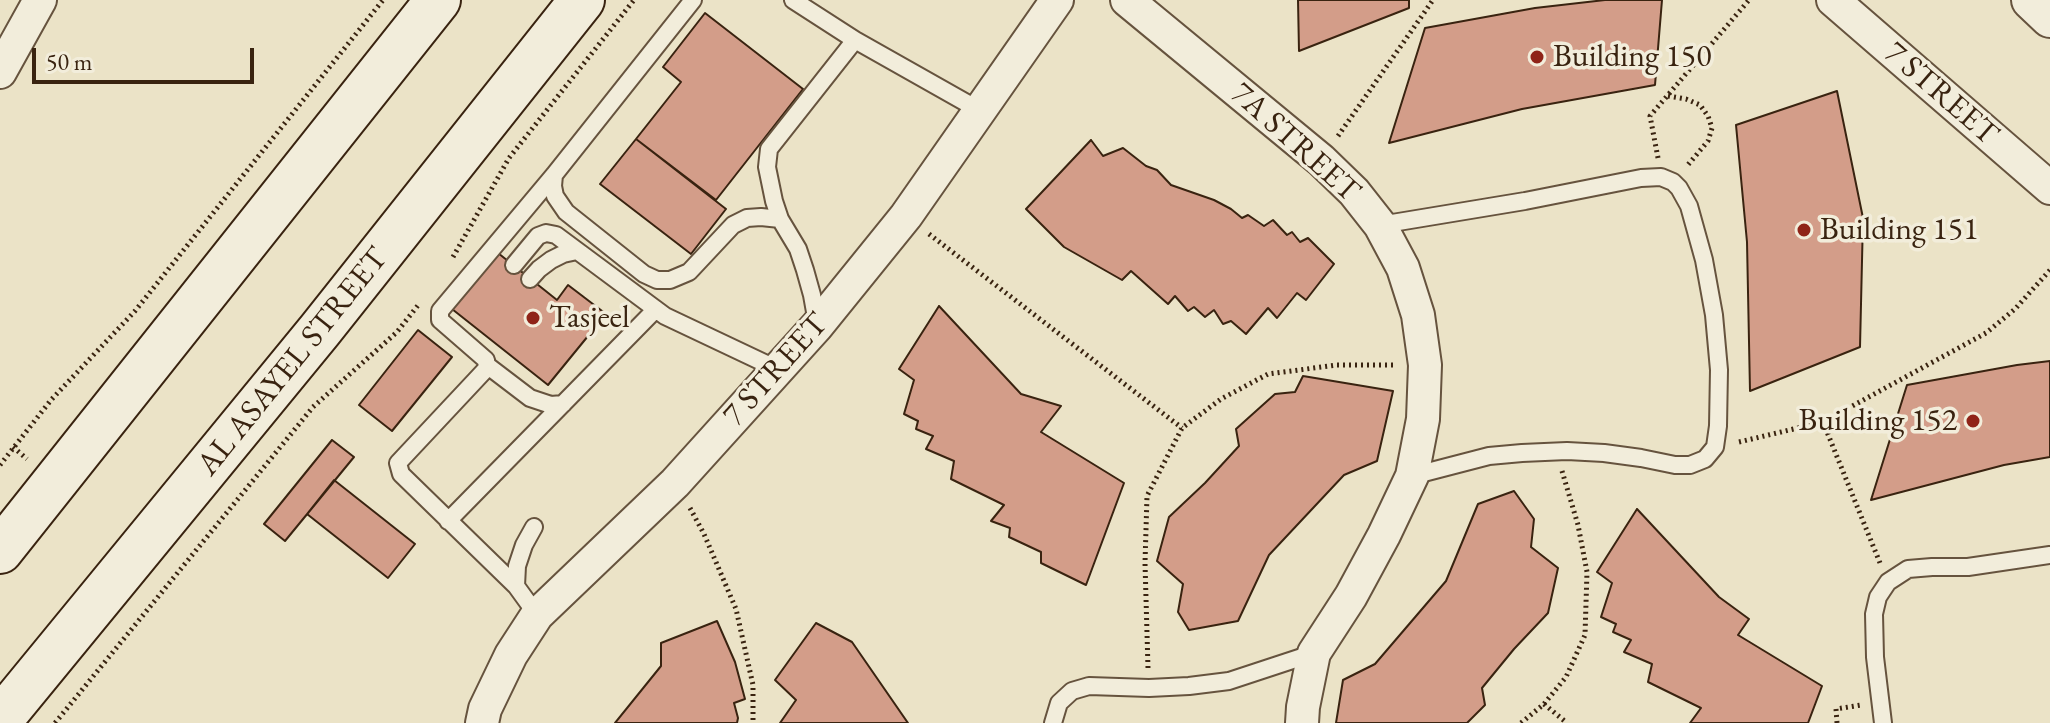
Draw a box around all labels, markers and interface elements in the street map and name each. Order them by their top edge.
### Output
scale bar [36,32,258,82]
street label: 7 STREET [1876,34,2006,154]
place label: Building 150 [1553,38,1711,76]
text: 50 m [46,46,93,77]
marker: Building 150 [1528,48,1546,66]
street label: 7A STREET [1222,75,1368,211]
place label: Building 151 [1820,211,1978,249]
marker: Building 151 [1795,221,1813,239]
street label: AL ASAYEL STREET [189,240,397,484]
place label: Tasjeel [549,299,630,337]
street label: 7 STREET [715,306,837,434]
marker: Tasjeel [524,309,542,327]
place label: Building 152 [1799,402,1957,440]
marker: Building 152 [1964,412,1982,430]

